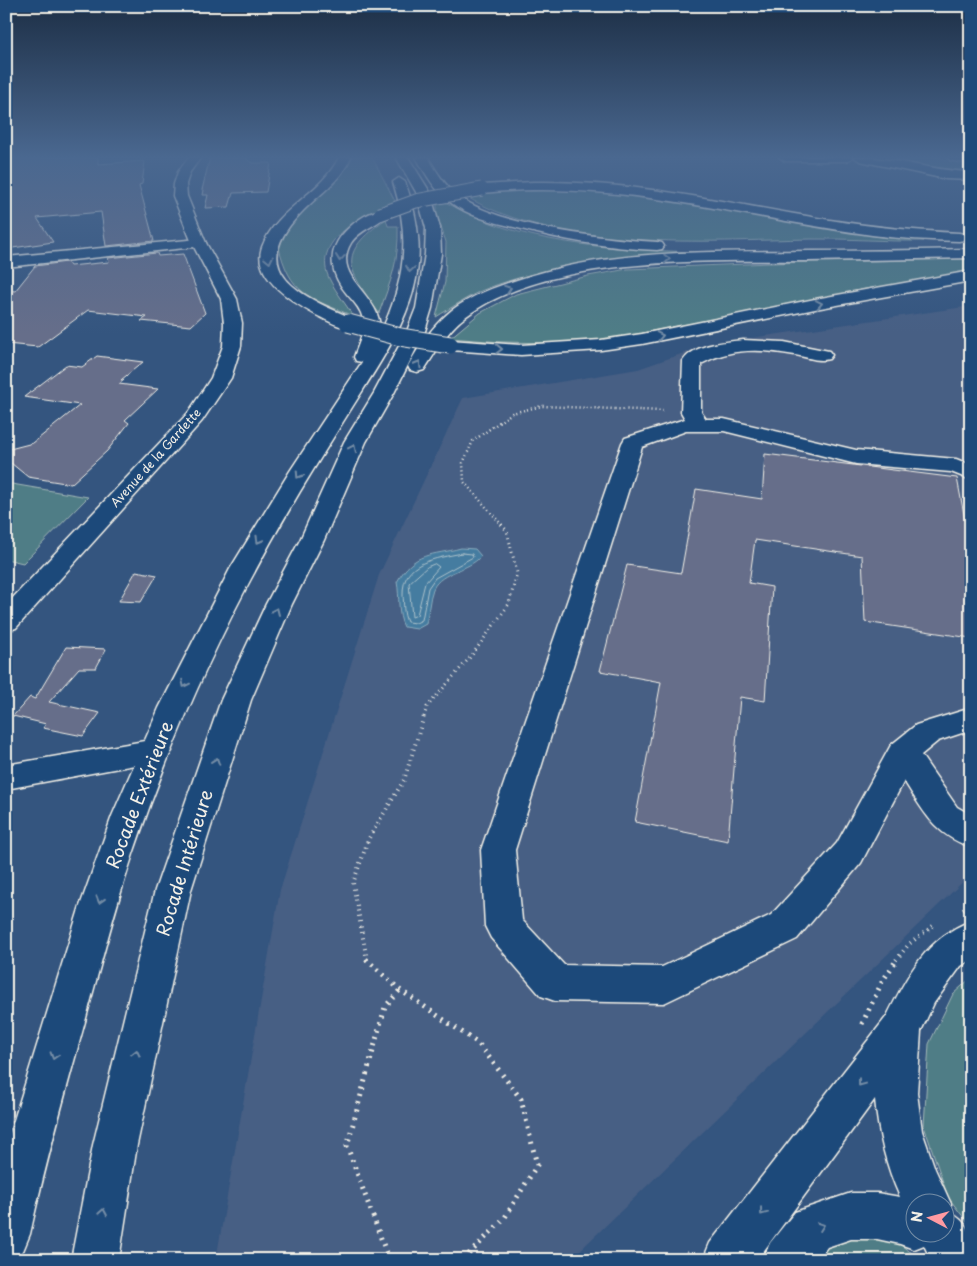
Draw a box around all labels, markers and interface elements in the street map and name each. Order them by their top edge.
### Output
one-way arrow [335,254,346,262]
one-way arrow [663,254,671,265]
one-way arrow [263,255,274,264]
one-way arrow [405,265,415,274]
one-way arrow [503,285,512,295]
one-way arrow [815,299,824,309]
one-way arrow [656,331,665,342]
one-way arrow [495,343,503,354]
one-way arrow [412,360,422,369]
street label: Avenue de la Gardette [106,404,205,511]
one-way arrow [346,444,357,453]
one-way arrow [295,470,305,479]
one-way arrow [256,534,266,543]
one-way arrow [270,607,281,616]
one-way arrow [181,679,191,688]
street label: Rocade Extérieure [98,717,179,872]
one-way arrow [210,758,220,766]
street label: Rocade Intérieure [148,786,219,939]
one-way arrow [96,896,106,904]
one-way arrow [130,1048,141,1057]
one-way arrow [49,1052,59,1060]
one-way arrow [858,1077,866,1086]
north arrow [904,1194,954,1244]
one-way arrow [760,1206,768,1215]
one-way arrow [98,1207,108,1216]
text: N [906,1210,928,1223]
one-way arrow [816,1222,824,1232]

